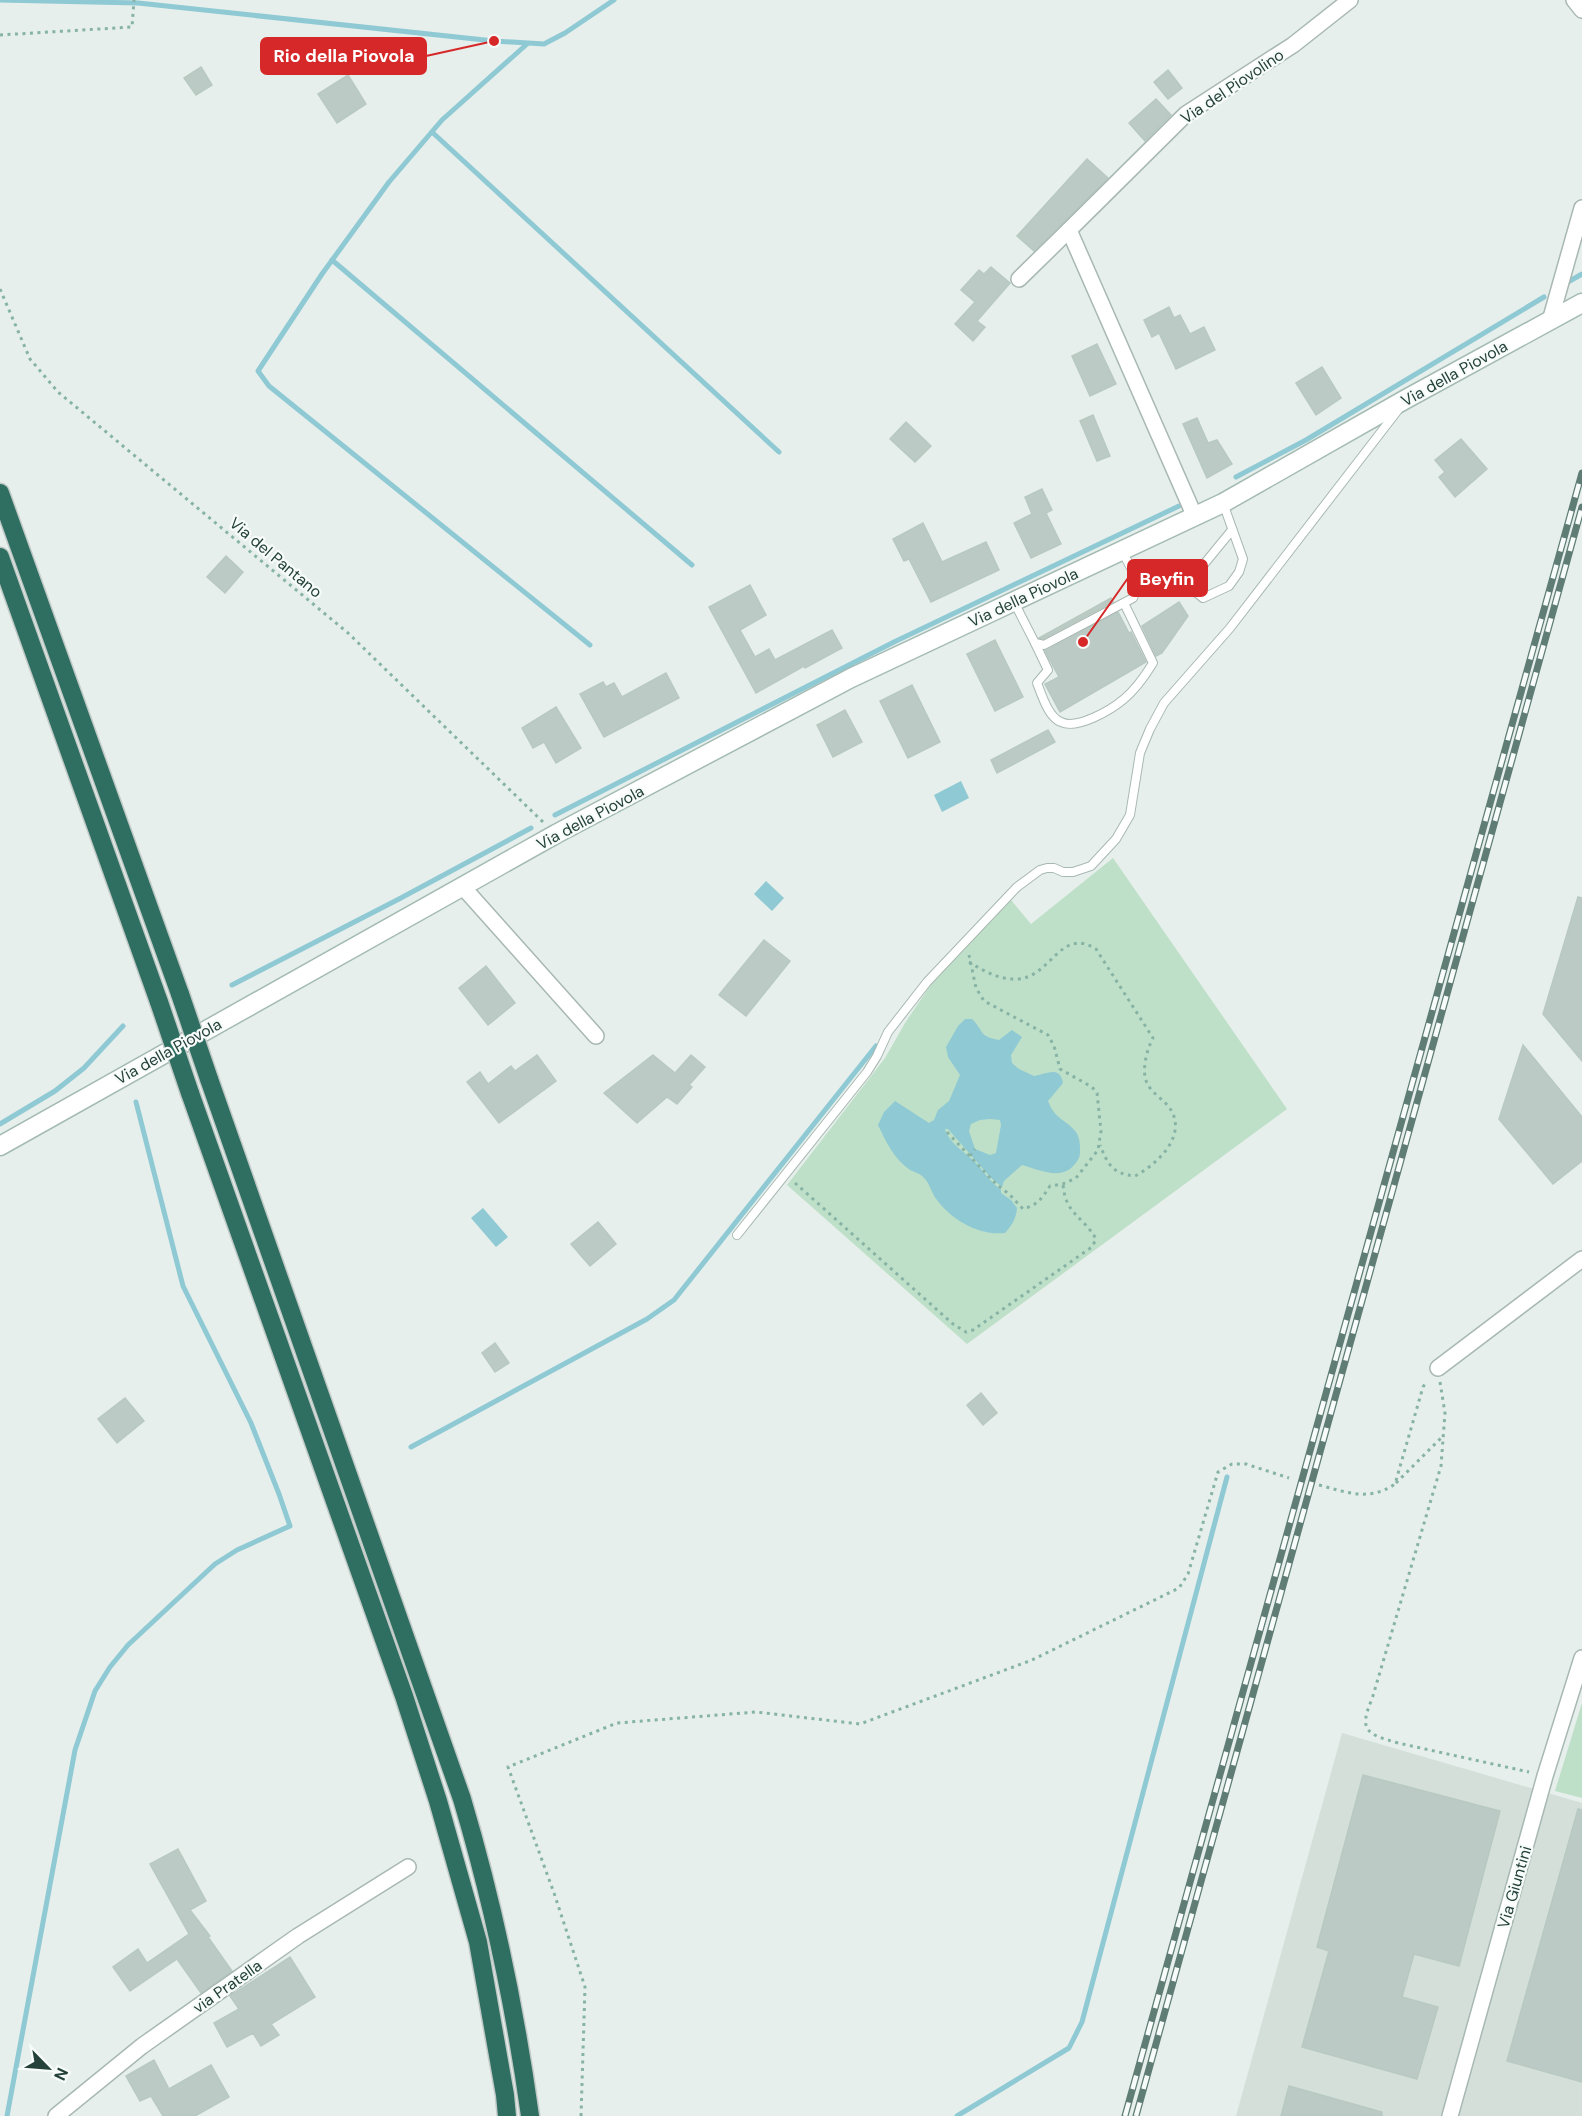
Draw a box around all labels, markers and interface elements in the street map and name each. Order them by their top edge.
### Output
callout: Rio della Piovola [261,38,426,74]
text: Rio della Piovola [273,44,415,68]
street label: Via del Piovolino [1177,44,1288,129]
street label: Via della Piovola [1397,335,1511,411]
street label: Via del Pantano [225,512,326,602]
callout: Beyfin [1128,560,1207,596]
street label: Via della Piovola [965,563,1081,632]
text: Beyfin [1140,567,1194,591]
street label: Via della Piovola [533,780,648,855]
street label: Via della Piovola [111,1013,225,1089]
street label: Via Giuntini [1493,1843,1536,1931]
street label: via Pratella [189,1955,266,2018]
north arrow [18,2038,78,2098]
text: N [49,2064,73,2084]

